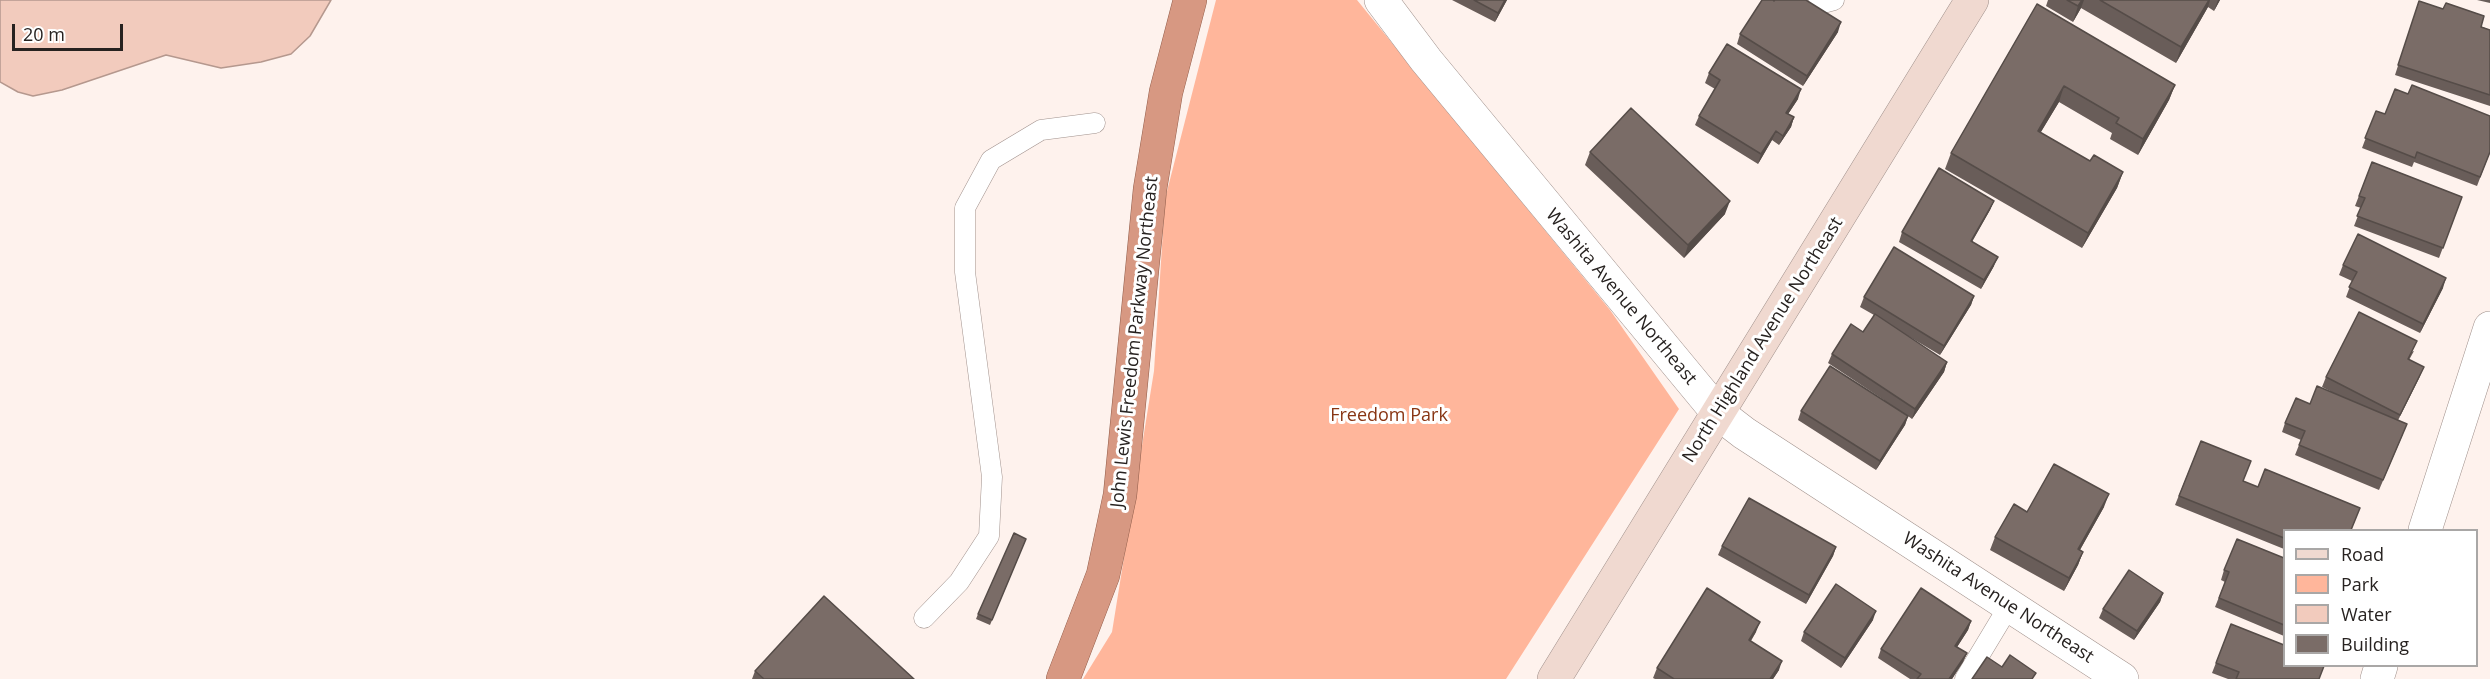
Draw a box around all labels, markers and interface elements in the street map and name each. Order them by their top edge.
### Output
scale bar [15,12,126,50]
text: 20 m [23,22,65,46]
street label: John Lewis Freedom Parkway Northeast [1107,175,1163,509]
street label: Washita Avenue Northeast [1541,204,1701,390]
street label: North Highland Avenue Northeast [1678,213,1848,467]
park label: Freedom Park [1330,405,1448,427]
street label: Washita Avenue Northeast [1898,528,2098,668]
legend [2283,529,2478,667]
text: Road [2341,542,2384,566]
text: Park [2341,572,2379,596]
text: Water [2341,602,2392,626]
text: Building [2341,632,2409,656]

